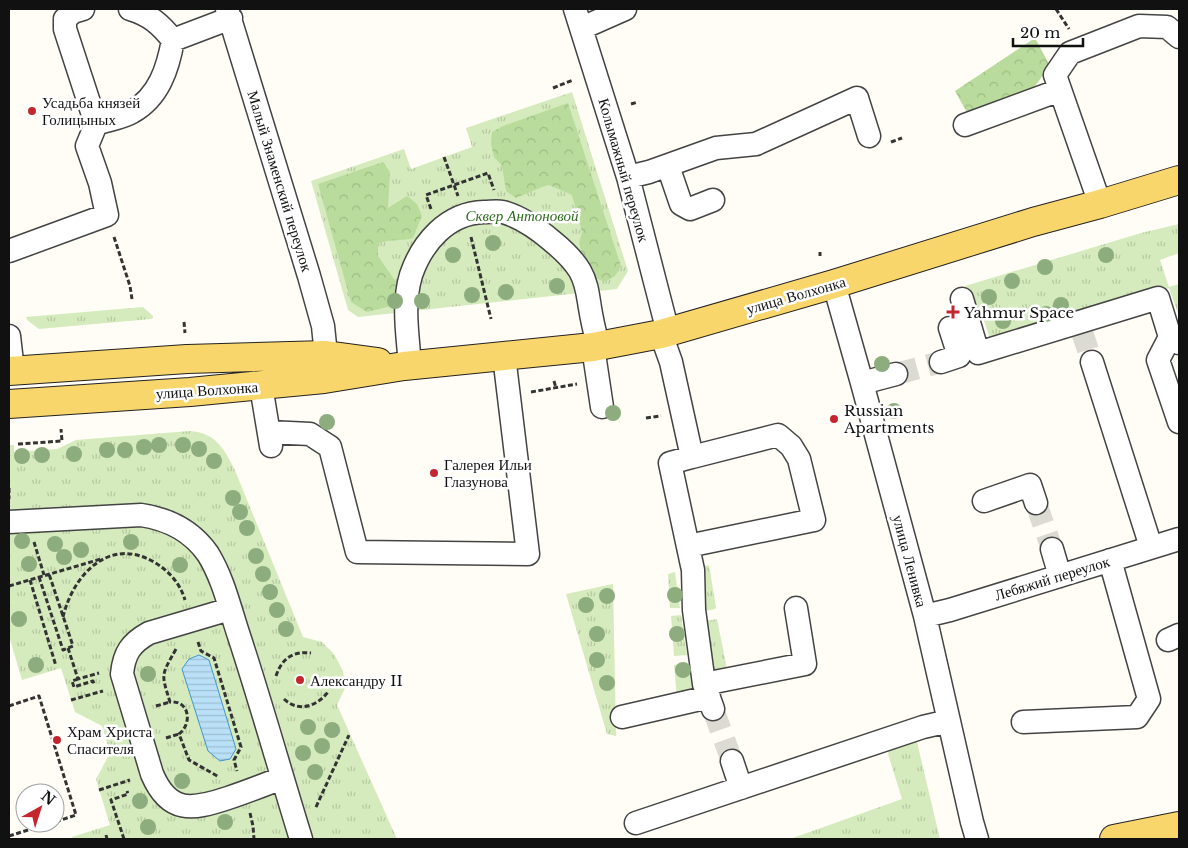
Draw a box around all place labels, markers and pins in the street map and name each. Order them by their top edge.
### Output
place label: Усадьба князей Голицыных [42,93,140,129]
marker: Усадьба князей Голицыных [26,105,38,117]
place label: Yahmur Space [963,303,1074,322]
marker: Yahmur Space [946,305,960,319]
place label: Russian Apartments [843,401,935,437]
marker: Russian Apartments [828,413,840,425]
place label: Галерея Ильи Глазунова [444,455,532,491]
marker: Галерея Ильи Глазунова [428,467,440,479]
place label: Александру II [310,671,403,690]
marker: Александру II [294,674,306,686]
place label: Храм Христа Спасителя [67,722,153,758]
marker: Храм Христа Спасителя [51,734,63,746]

